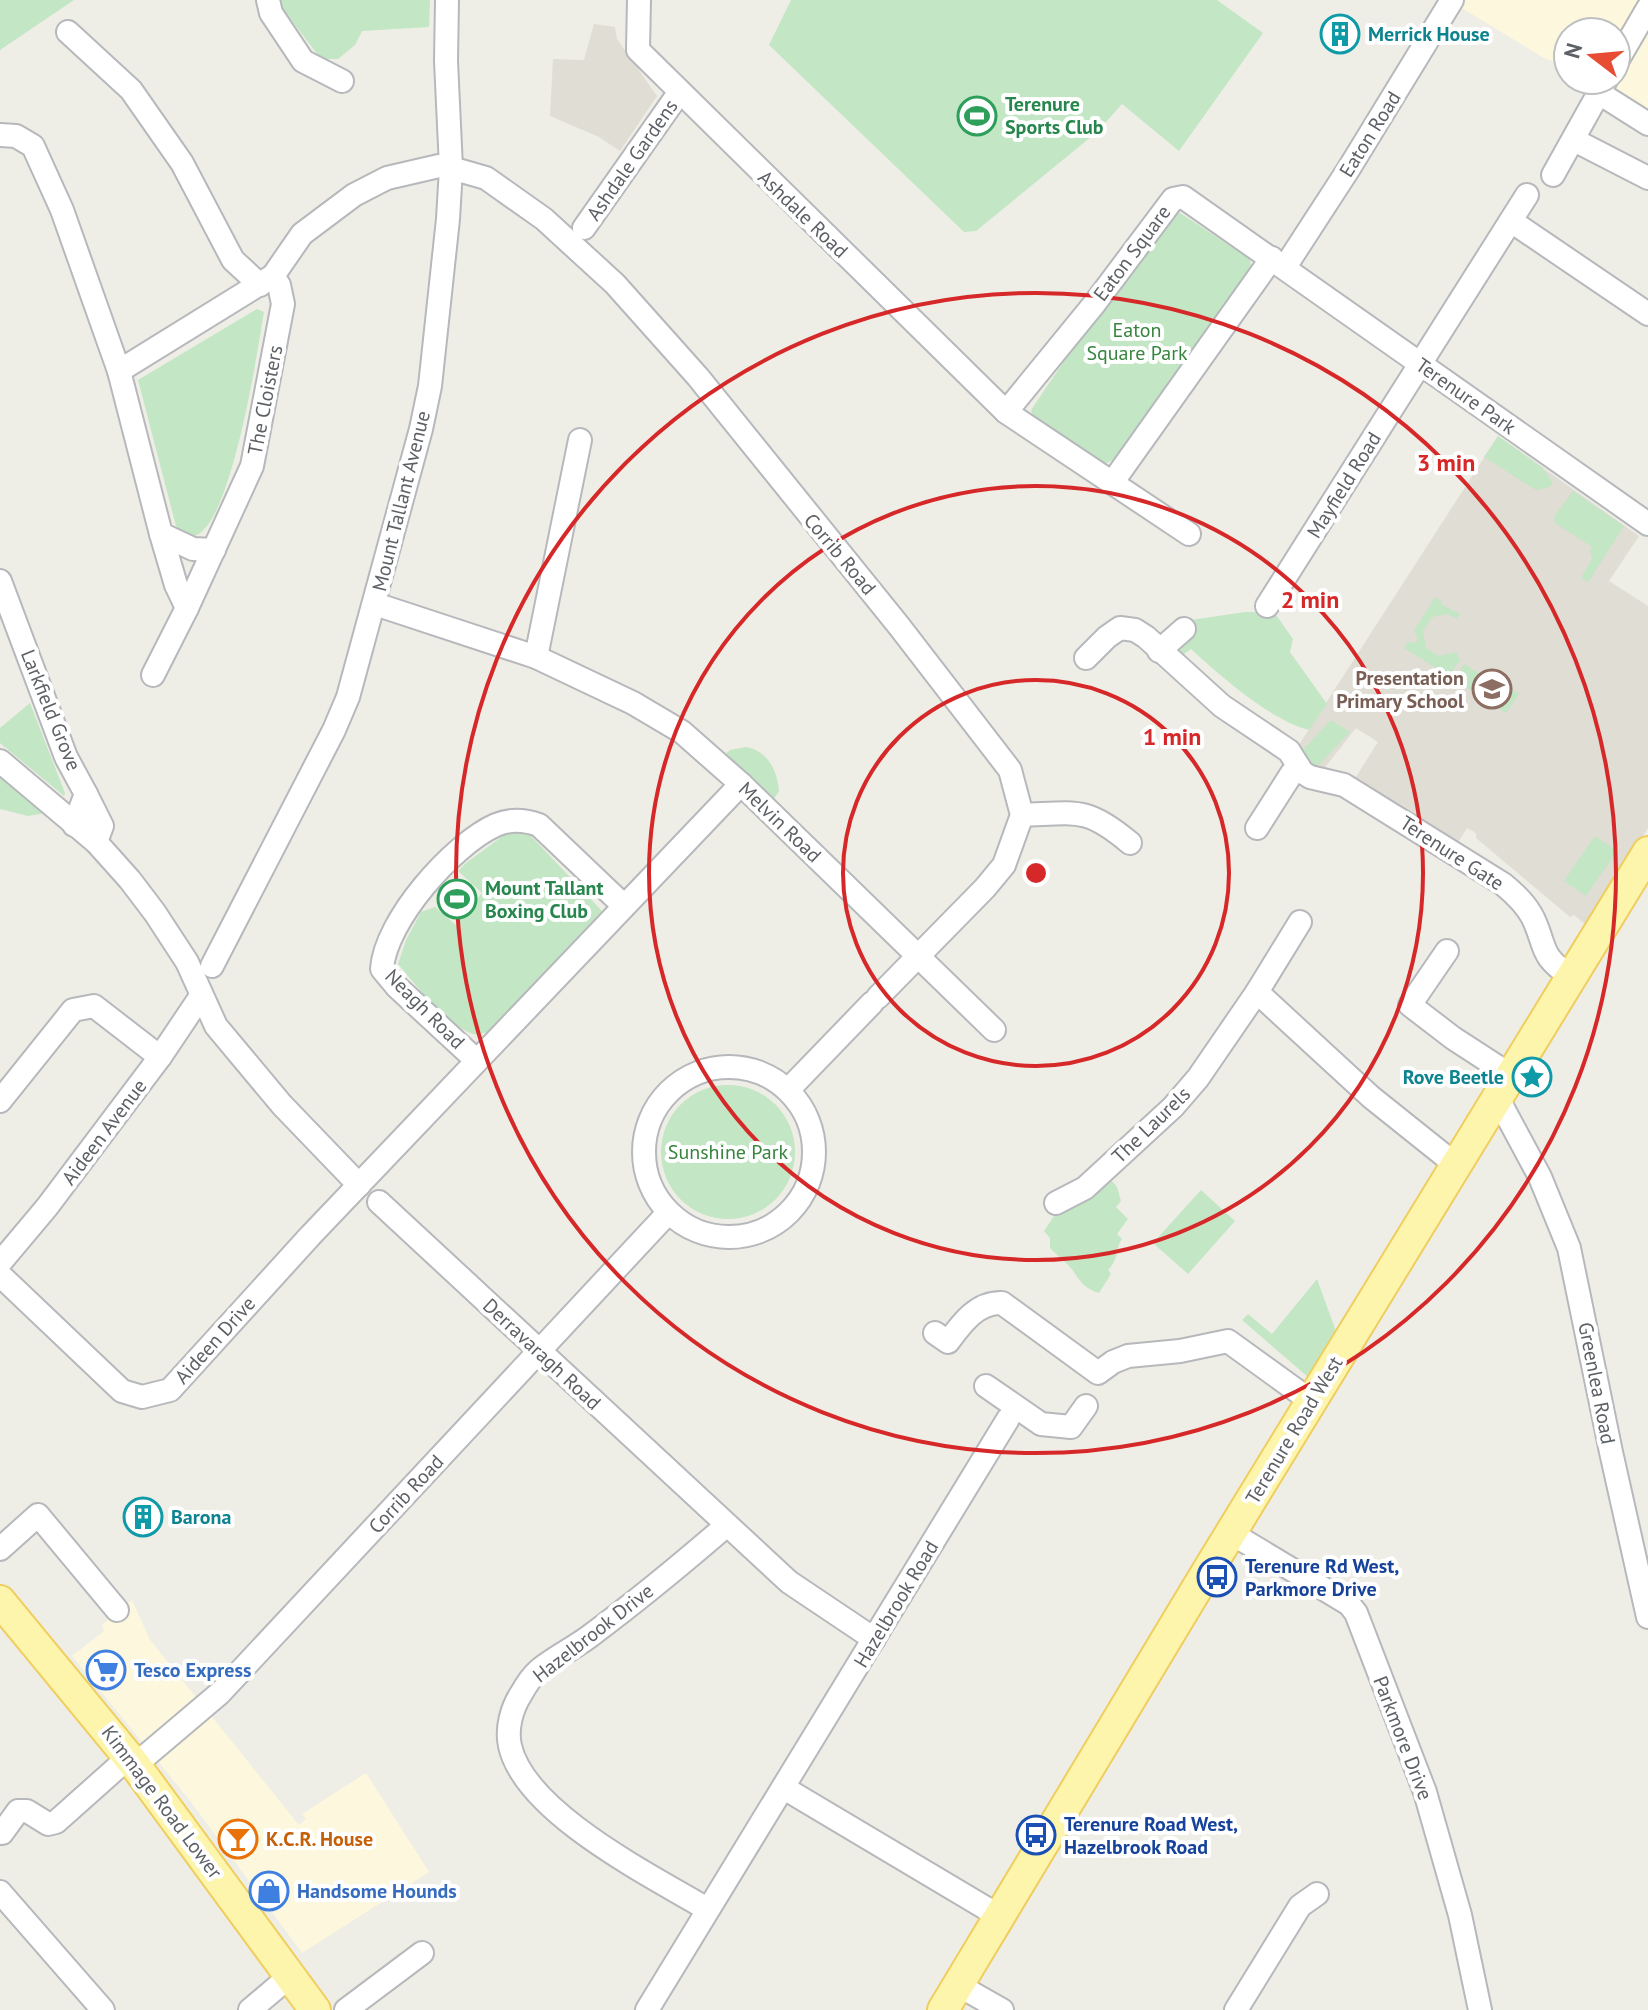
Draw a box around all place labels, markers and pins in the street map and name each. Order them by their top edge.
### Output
building icon: Merrick House [1319,13,1361,55]
place label: Merrick House [1368,21,1490,47]
place label: Terenure Sports Club [1005,91,1104,140]
sports icon: Terenure Sports Club [956,95,998,137]
place label: Presentation Primary School [1336,665,1464,714]
school or university icon: Presentation Primary School [1471,668,1513,710]
centre of rings [1022,859,1050,887]
place label: Mount Tallant Boxing Club [485,875,603,924]
sports icon: Mount Tallant Boxing Club [436,878,478,920]
place icon: Rove Beetle [1511,1056,1553,1098]
place label: Rove Beetle [1403,1064,1504,1090]
building icon: Barona [122,1496,164,1538]
place label: Barona [171,1504,231,1530]
place label: Terenure Rd West, Parkmore Drive [1245,1553,1399,1602]
bus stop icon: Terenure Rd West, Parkmore Drive [1196,1556,1238,1598]
supermarket icon: Tesco Express [85,1649,127,1691]
place label: Tesco Express [134,1657,251,1683]
place label: Terenure Road West, Hazelbrook Road [1064,1811,1238,1860]
bus stop icon: Terenure Road West, Hazelbrook Road [1015,1814,1057,1856]
bar icon: K.C.R. House [217,1818,259,1860]
place label: K.C.R. House [266,1826,373,1852]
shop icon: Handsome Hounds [248,1870,290,1912]
place label: Handsome Hounds [297,1878,457,1904]

